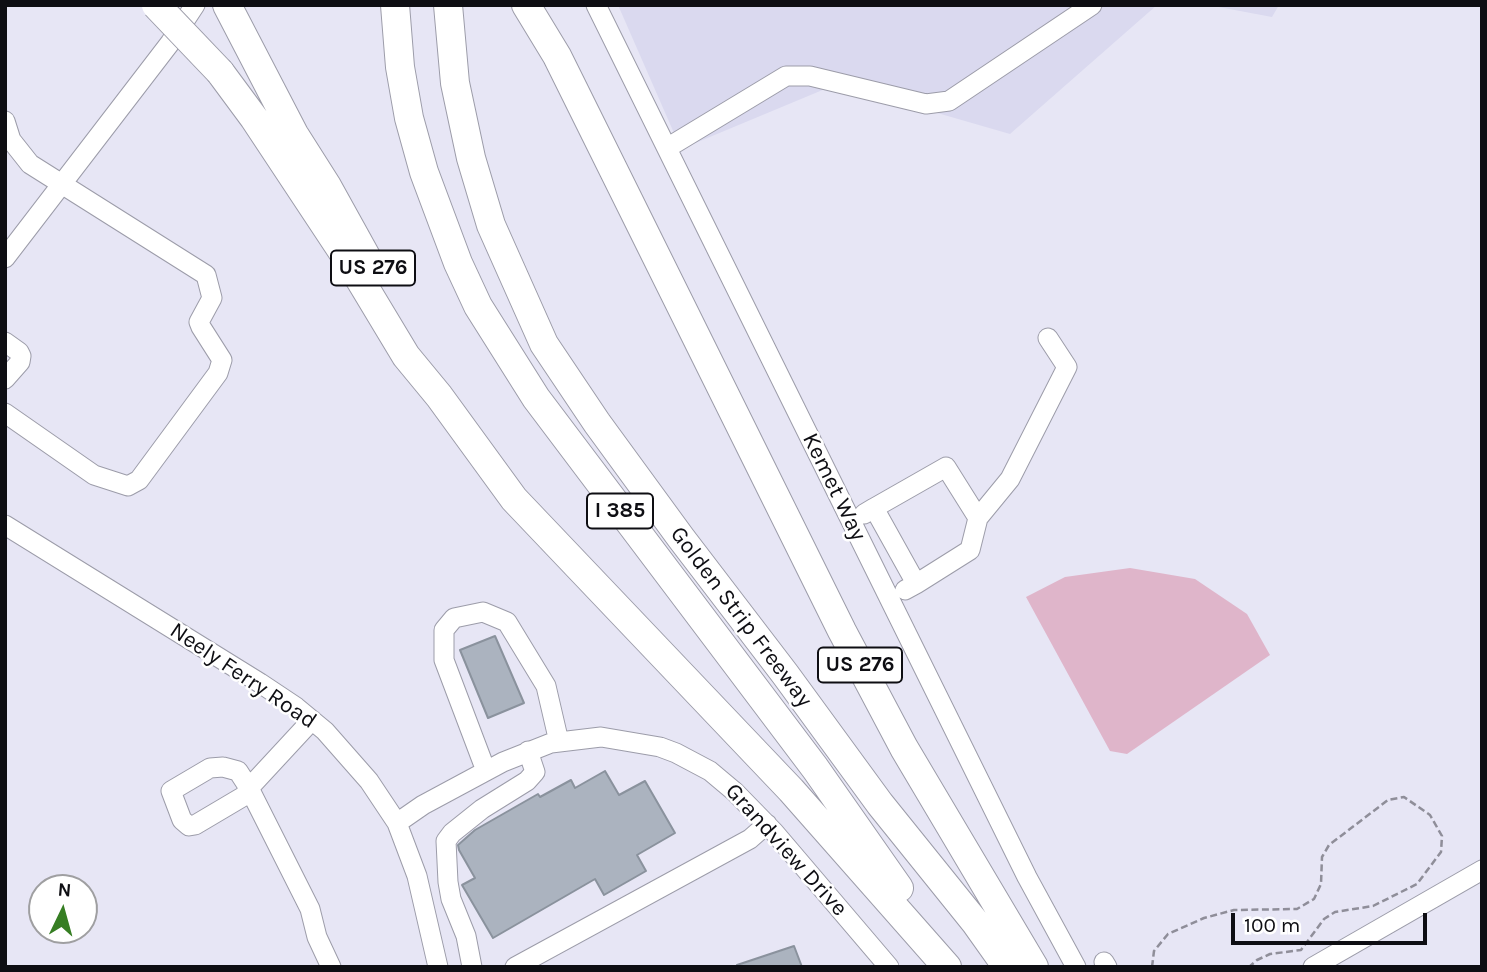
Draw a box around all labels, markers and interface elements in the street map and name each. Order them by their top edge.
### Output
road number: US 276 [331,250,415,286]
street label: Kemet Way [796,429,872,545]
road number: I 385 [587,494,653,528]
street label: Golden Strip Freeway [664,521,818,713]
street label: Neely Ferry Road [164,617,322,735]
road number: US 276 [818,648,902,682]
street label: Grandview Drive [719,778,853,922]
north arrow [28,874,98,944]
text: N [57,879,72,902]
scale bar [1235,898,1431,942]
text: 100 m [1244,913,1301,937]

